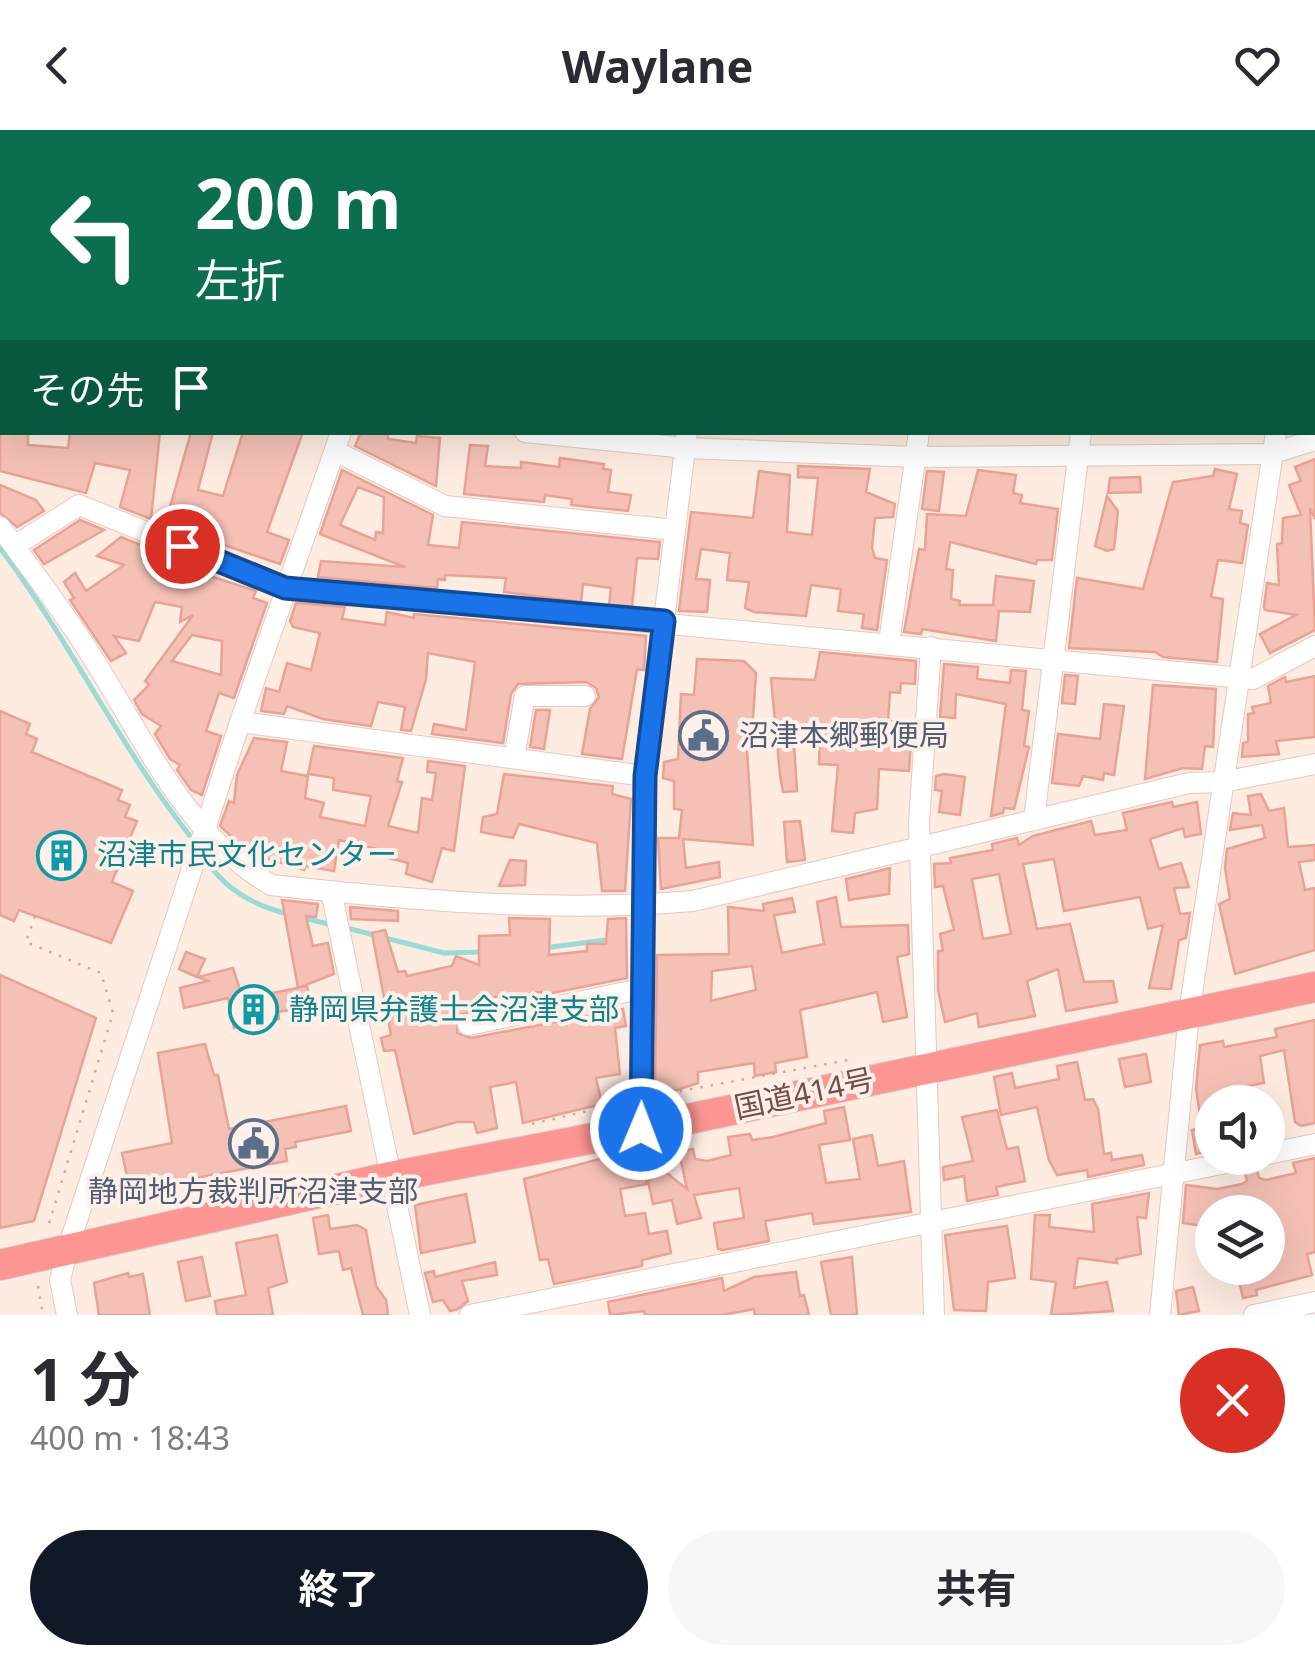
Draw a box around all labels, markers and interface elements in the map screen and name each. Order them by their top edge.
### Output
text: Waylane [562,35,753,96]
icon: back [30,38,85,93]
icon: heart [1230,38,1285,93]
text: 200 m [195,154,402,250]
icon: left [30,170,160,300]
text: 左折 [195,249,285,310]
icon: arrive [164,360,219,415]
text: その先 [30,363,144,415]
pin [140,504,225,589]
icon: arrive [155,519,210,574]
public building icon: 沼津本郷郵便局 [678,710,730,762]
place label: 沼津本郷郵便局 [739,714,949,755]
building icon: 沼津市民文化センター [36,829,88,881]
place label: 沼津市民文化センター [97,833,397,874]
building icon: 静岡県弁護士会沼津支部 [228,984,280,1036]
place label: 静岡県弁護士会沼津支部 [289,988,619,1029]
street label: 国道414号 [730,1058,877,1127]
position arrow [589,1077,693,1181]
map controls [1195,1085,1285,1285]
button: sound [1195,1085,1285,1175]
public building icon: 静岡地方裁判所沼津支部 [227,1117,279,1169]
place label: 静岡地方裁判所沼津支部 [88,1170,418,1211]
button: layers [1195,1195,1285,1285]
text: 1 分 [30,1337,140,1419]
button: close [1180,1348,1285,1453]
text: 400 m · 18:43 [30,1416,230,1459]
button: 終了 [30,1530,648,1645]
button: 共有 [668,1530,1285,1645]

